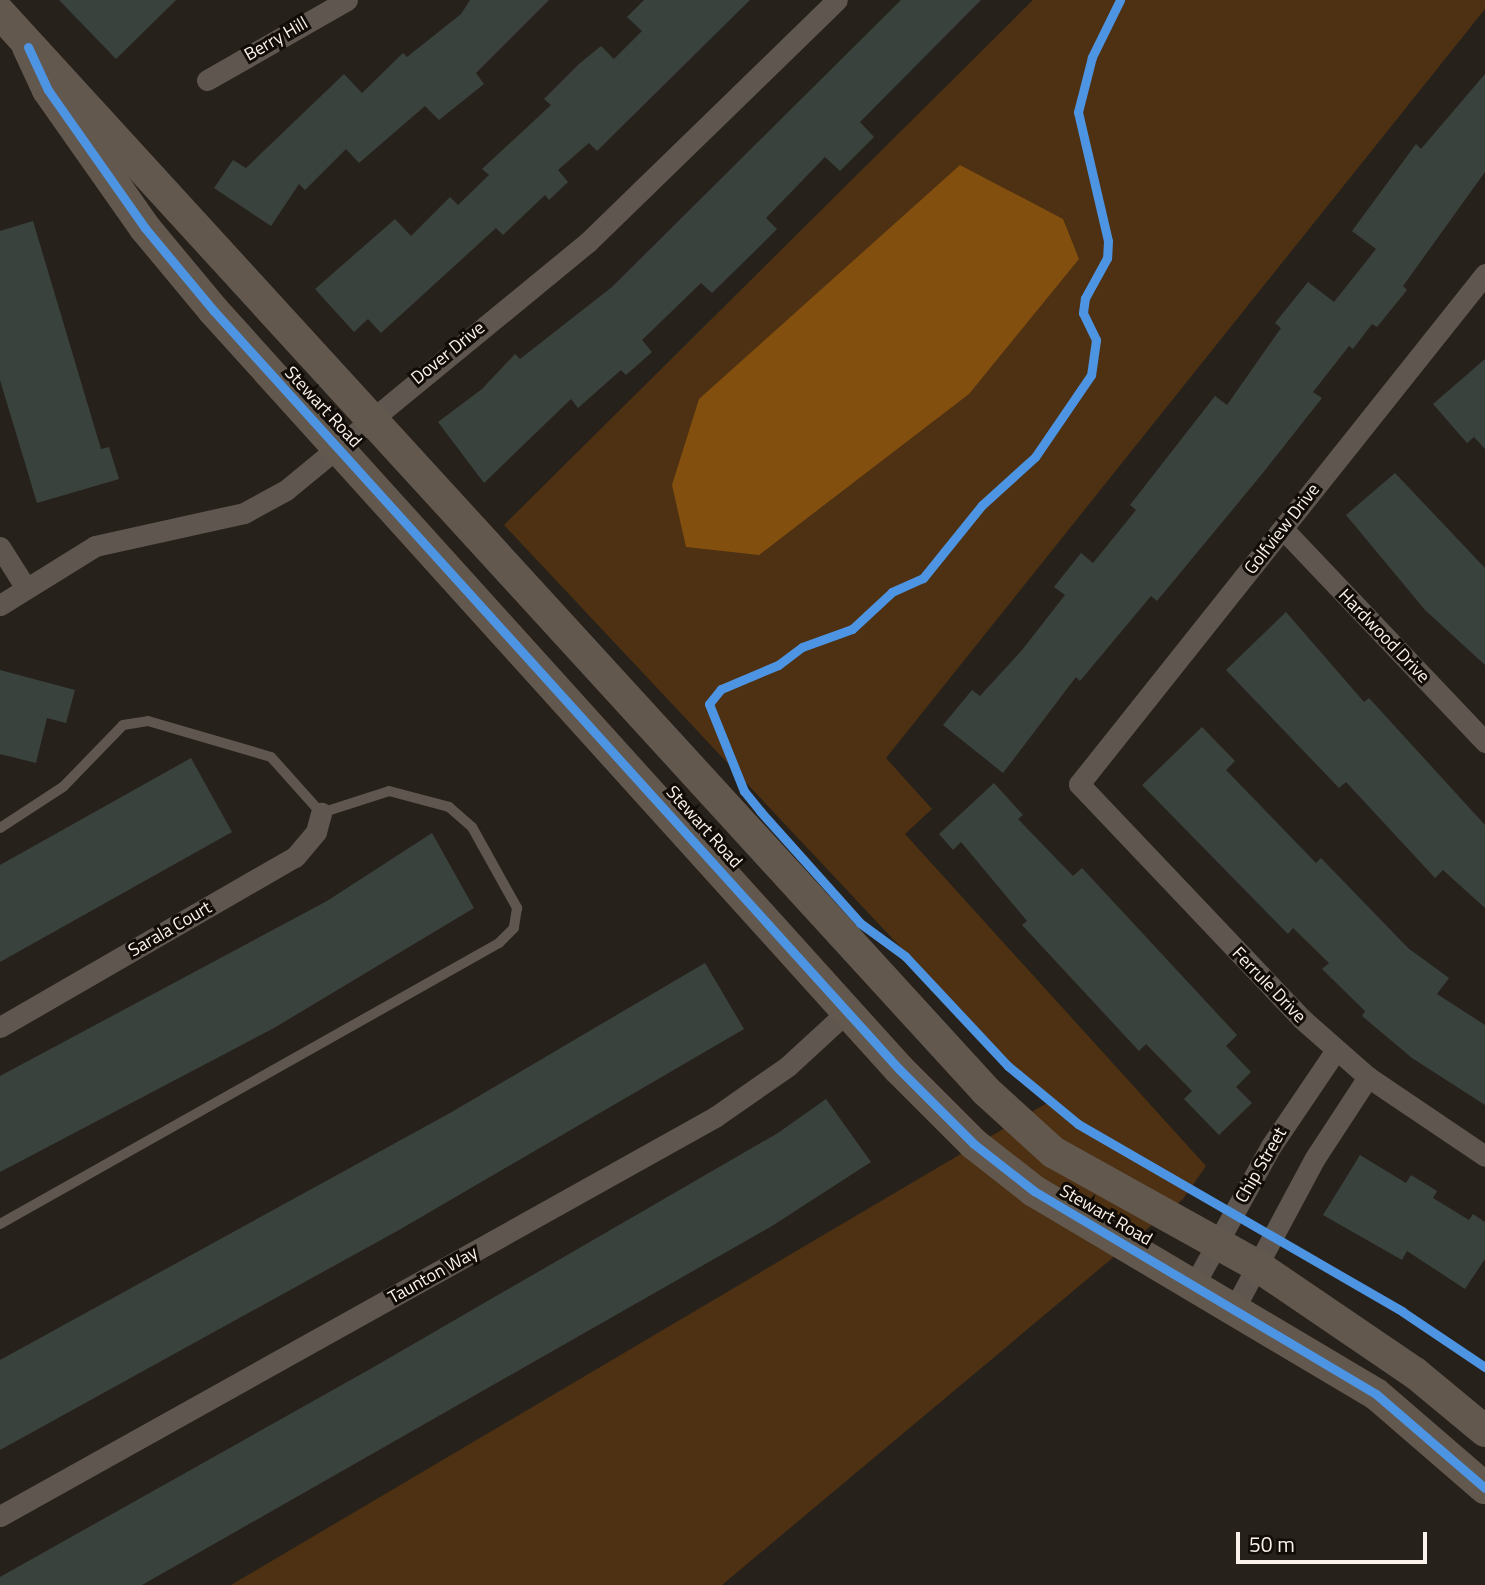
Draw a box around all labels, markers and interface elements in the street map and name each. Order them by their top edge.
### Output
street label: Berry Hill [240,12,312,66]
street label: Dover Drive [407,317,489,389]
street label: Stewart Road [280,362,366,452]
street label: Golfview Drive [1240,479,1324,579]
street label: Hardwood Drive [1334,585,1434,687]
street label: Stewart Road [662,781,746,873]
street label: Sarala Court [125,897,215,961]
street label: Ferrule Drive [1228,943,1310,1027]
street label: Chip Street [1231,1124,1291,1206]
street label: Stewart Road [1056,1180,1156,1250]
street label: Taunton Way [385,1242,481,1308]
scale bar [1240,1518,1431,1562]
text: 50 m [1249,1528,1295,1560]

